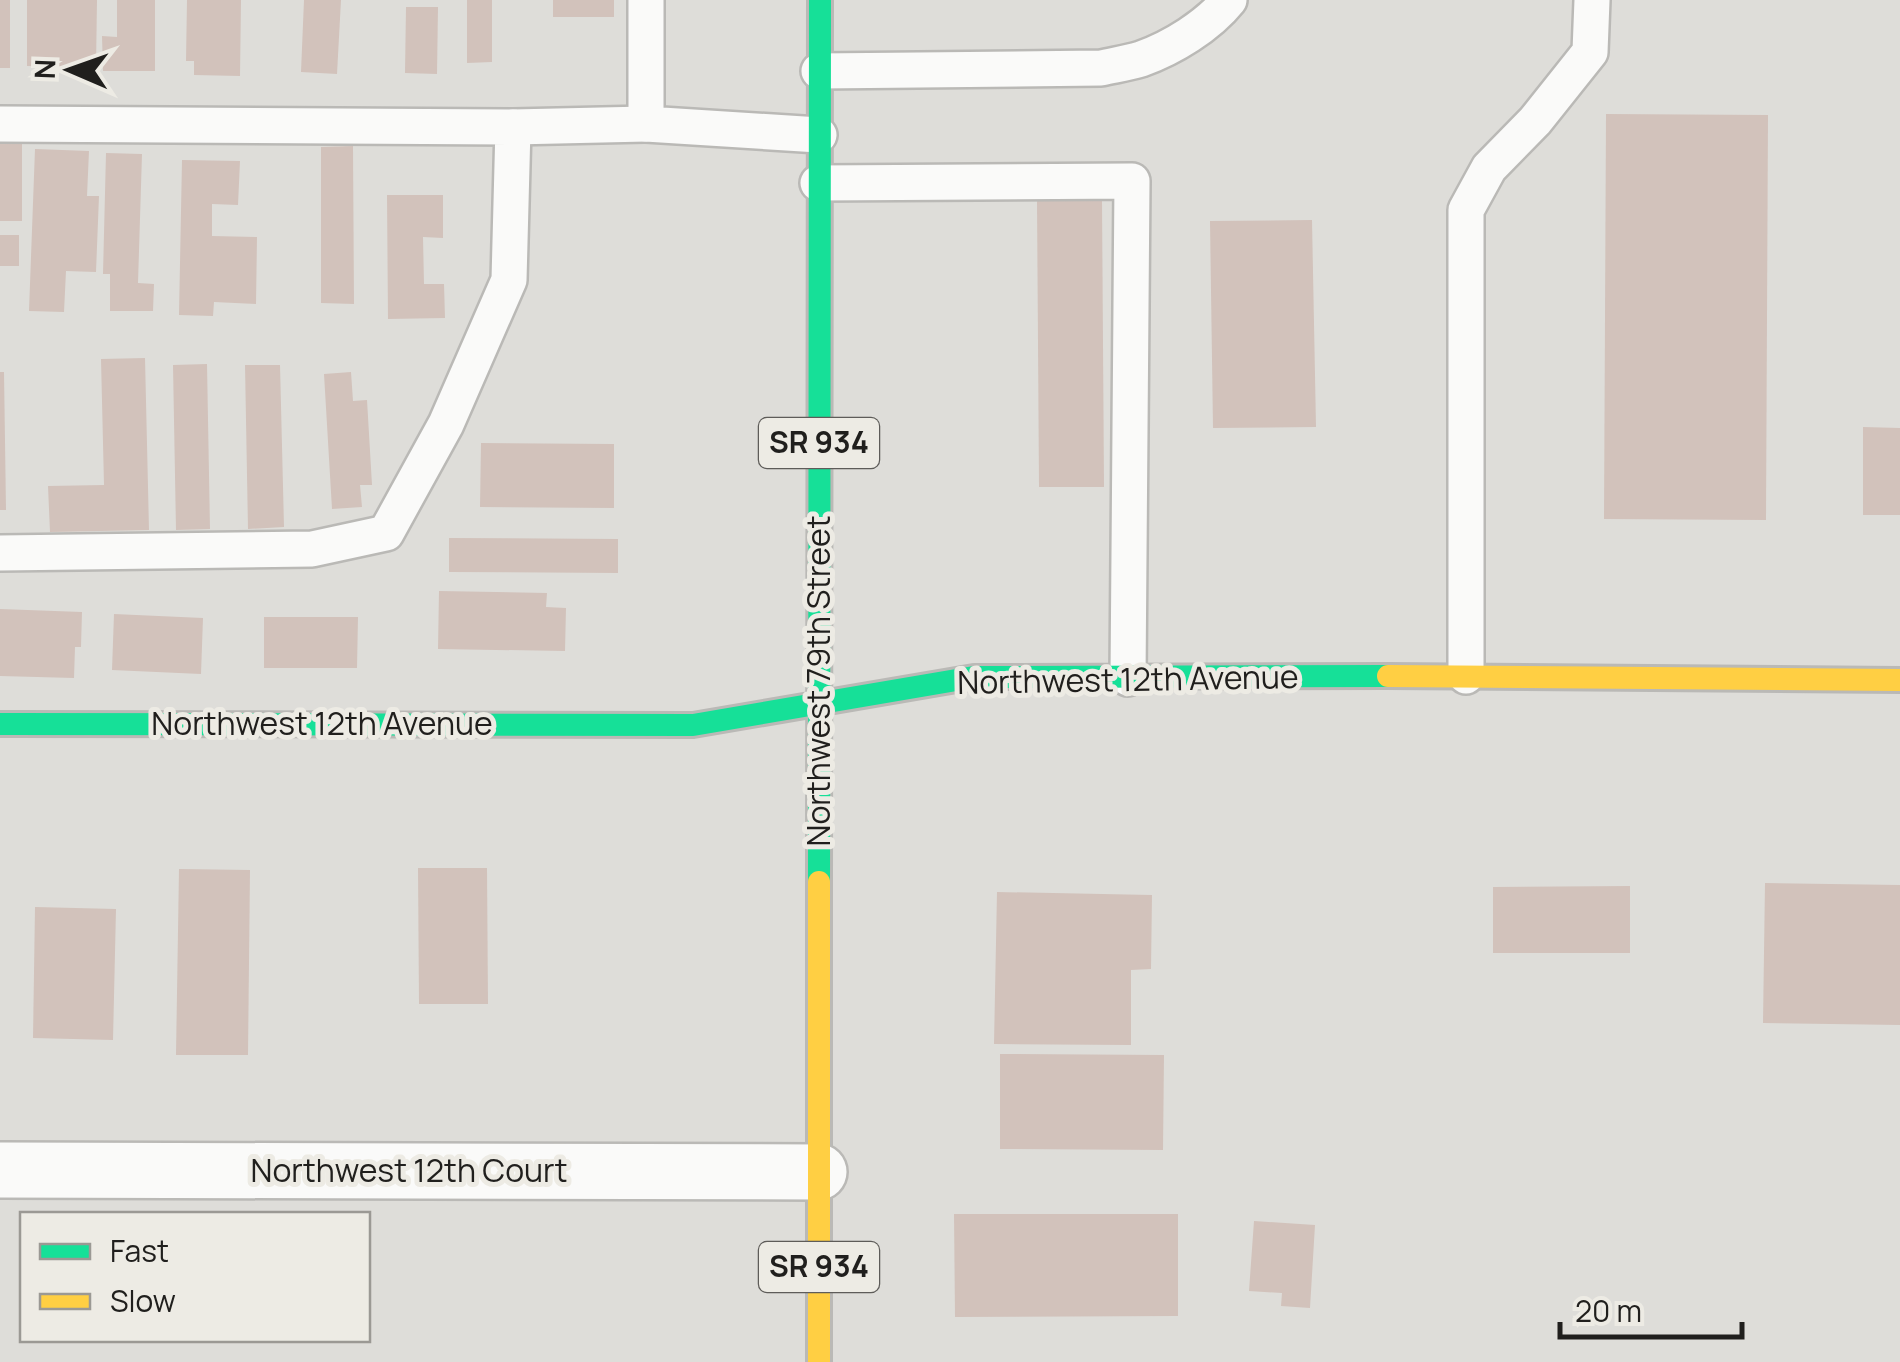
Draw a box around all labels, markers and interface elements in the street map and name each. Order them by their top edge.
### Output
north arrow [20,20,120,120]
text: N [25,58,63,80]
road number: SR 934 [759,418,879,468]
street label: Northwest 79th Street [796,516,840,846]
street label: Northwest 12th Avenue [957,654,1299,704]
street label: Northwest 12th Avenue [151,701,493,745]
street label: Northwest 12th Court [251,1148,567,1192]
legend [20,1212,370,1342]
text: Fast [110,1230,169,1271]
road number: SR 934 [759,1242,879,1292]
scale bar [1560,1277,1742,1339]
text: Slow [110,1280,176,1321]
text: 20 m [1575,1290,1642,1331]

